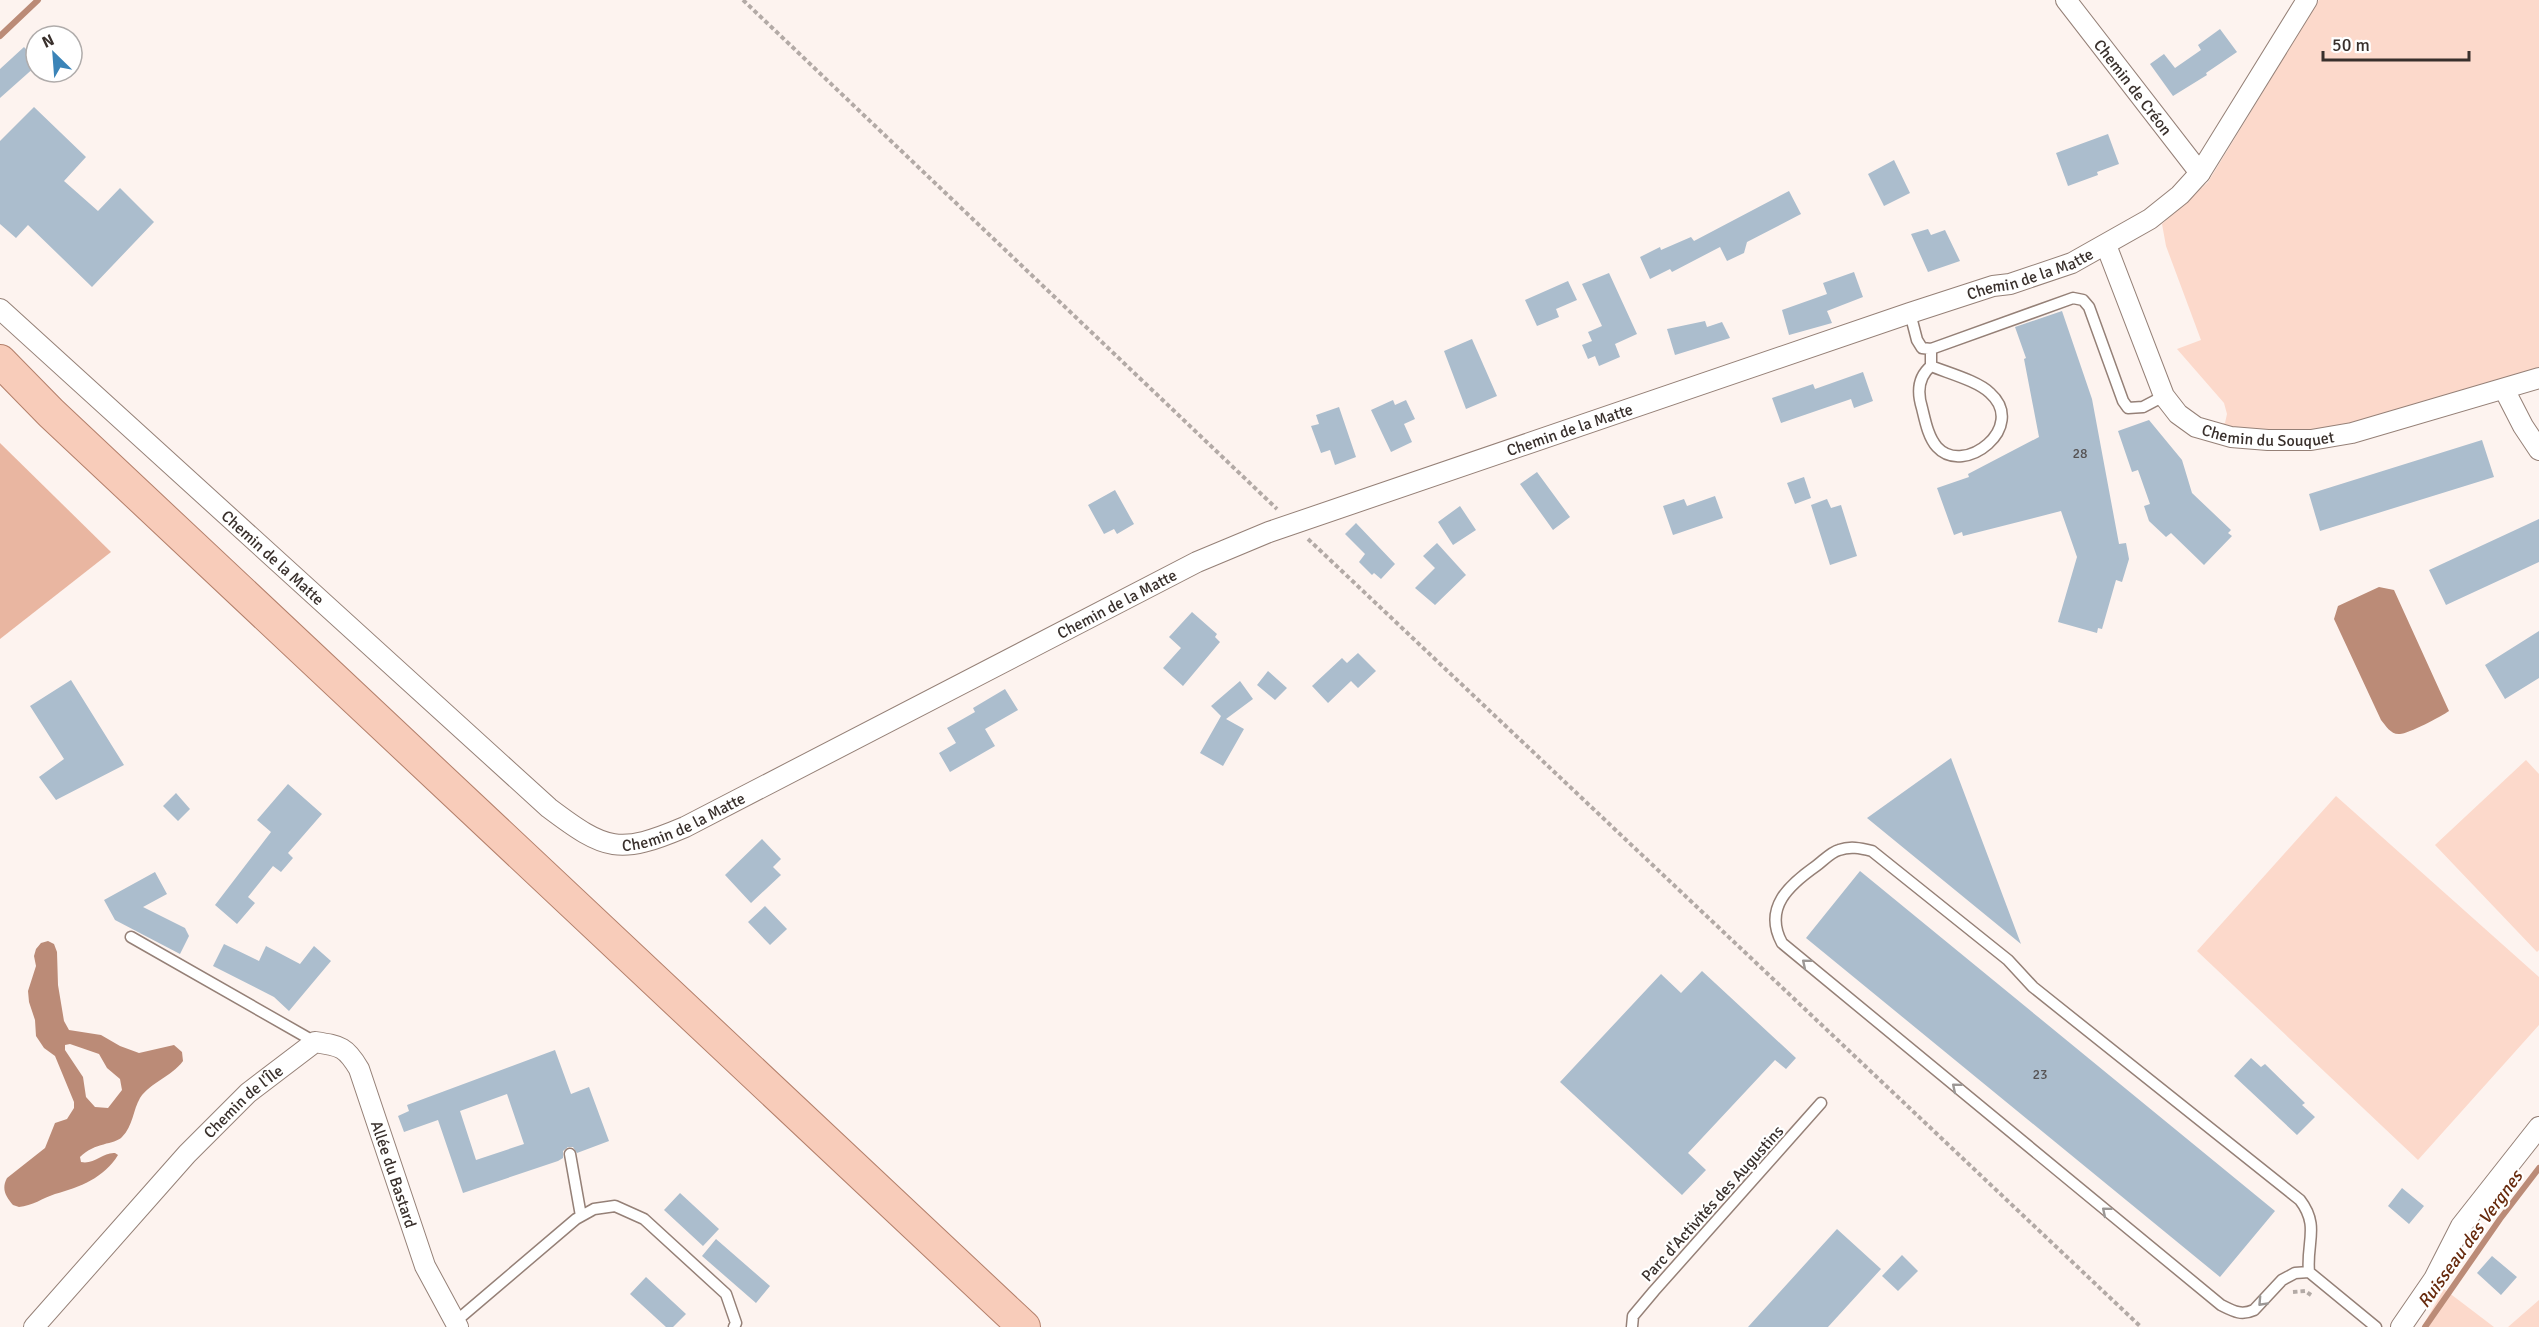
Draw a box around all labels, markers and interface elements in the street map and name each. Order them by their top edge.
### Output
north arrow [24,24,84,84]
scale bar [2323,24,2468,62]
text: N [39,30,57,53]
text: 50 m [2332,34,2370,56]
street label: Chemin de Créon [2089,36,2176,140]
street label: Chemin de la Matte [1964,244,2097,305]
street label: Chemin de la Matte [1504,399,1636,461]
street label: Chemin du Souquet [2199,420,2336,451]
house number: 28 [2072,445,2088,462]
street label: Chemin de la Matte [217,506,328,610]
street label: Chemin de la Matte [1054,565,1180,644]
street label: Chemin de la Matte [621,789,749,856]
one-way arrow [1801,959,1812,970]
street label: Chemin de l'Île [200,1061,287,1143]
house number: 23 [2032,1066,2048,1083]
one-way arrow [1952,1083,1963,1094]
street label: Allée du Bastard [366,1118,421,1231]
street label: Parc d'Activités des Augustins [1637,1122,1788,1286]
water label: Ruisseau des Vergnes [2413,1164,2528,1312]
one-way arrow [2102,1207,2113,1218]
one-way arrow [2258,1295,2269,1306]

